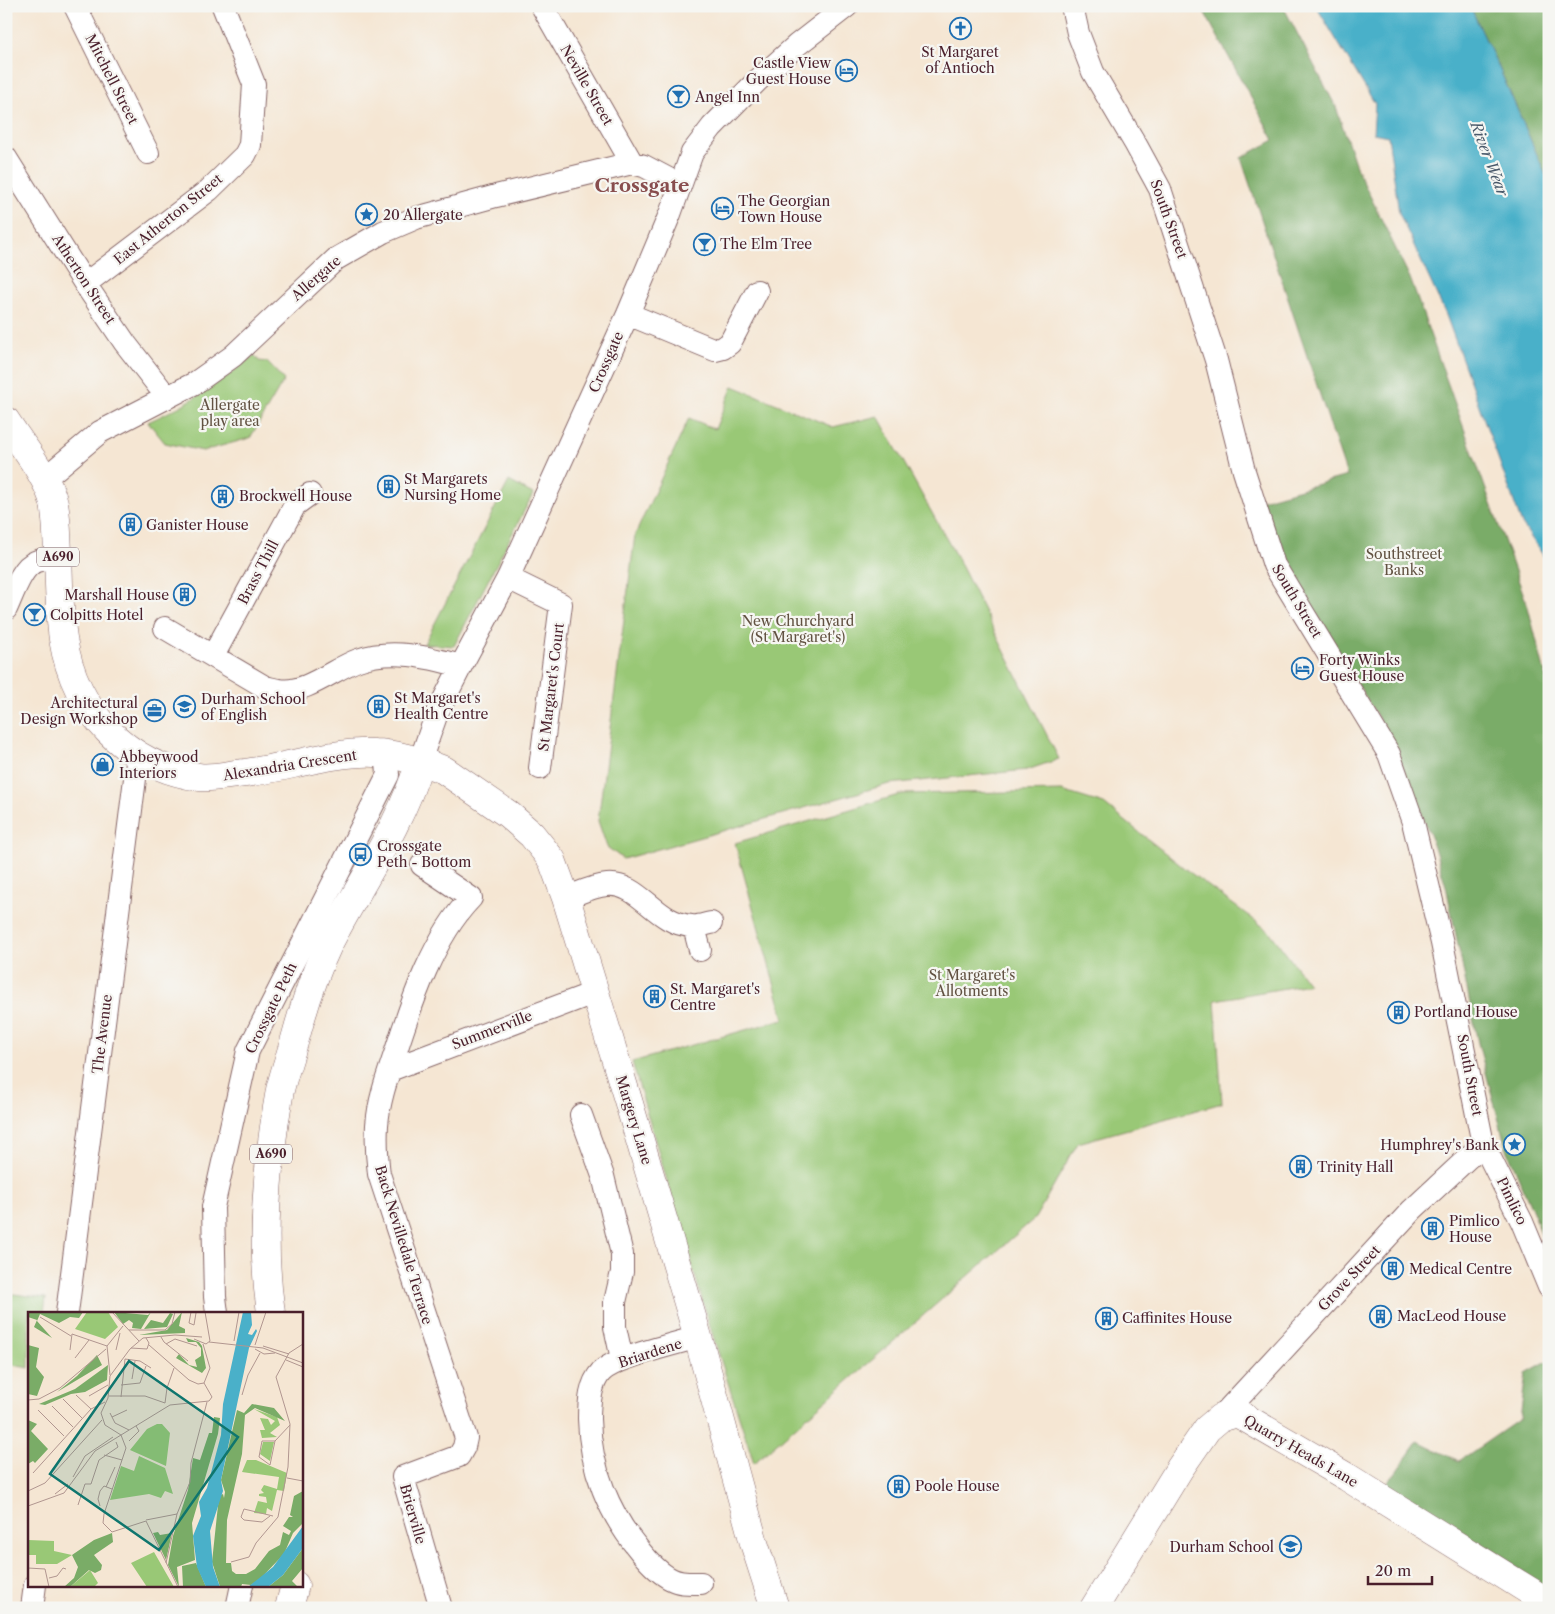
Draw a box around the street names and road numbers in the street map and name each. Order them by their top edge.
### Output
street label: Mitchell Street [82,31,143,127]
street label: Neville Street [557,41,617,129]
street label: East Atherton Street [110,170,226,268]
street label: South Street [1146,177,1192,261]
street label: Atherton Street [48,230,120,327]
street label: Allergate [287,251,345,305]
street label: Crossgate [585,329,627,395]
street label: Brass Thill [234,537,282,607]
road number: A690 [37,548,79,566]
street label: South Street [1268,561,1326,641]
street label: St Margaret's Court [534,622,568,752]
street label: Alexandria Crescent [221,746,358,785]
street label: Crossgate Peth [241,959,301,1056]
street label: The Avenue [88,993,116,1075]
street label: Summerville [449,1006,535,1054]
street label: South Street [1453,1033,1487,1117]
street label: Margery Lane [612,1073,656,1167]
road number: A690 [250,1144,292,1164]
street label: Back Nevilledale Terrace [371,1163,437,1327]
street label: Pimlico [1493,1174,1531,1228]
street label: Grove Street [1314,1241,1384,1315]
street label: Briardene [616,1334,684,1372]
street label: Quarry Heads Lane [1241,1411,1361,1491]
street label: Brierville [396,1482,430,1546]

